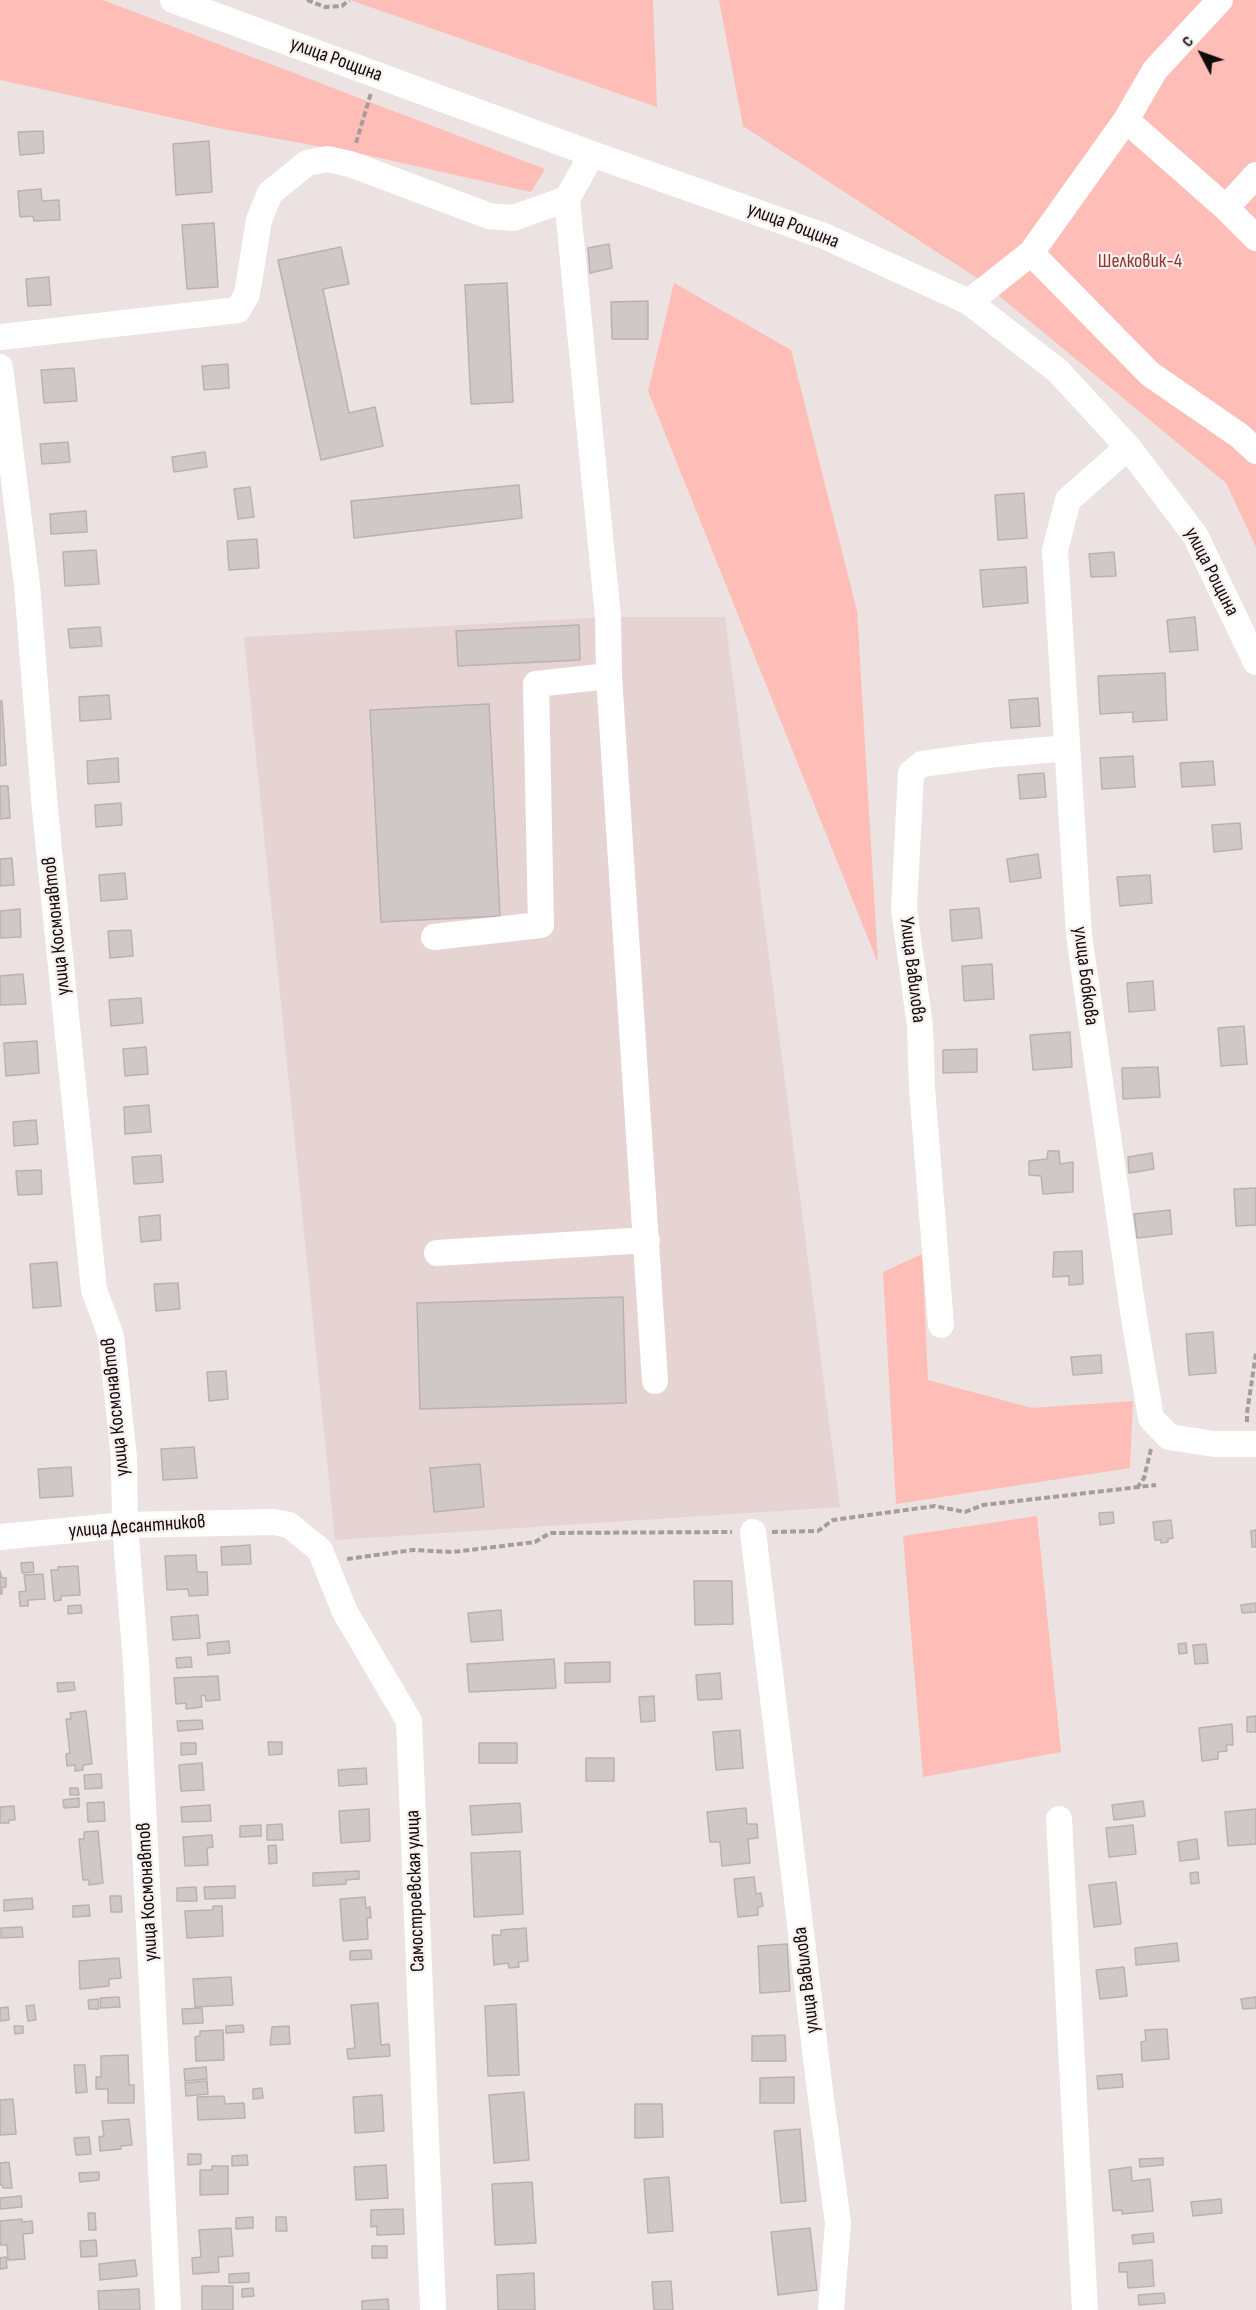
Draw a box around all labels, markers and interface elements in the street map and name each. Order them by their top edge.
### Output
north arrow [1172,24,1232,84]
street label: улица Рощина [287,32,385,88]
text: С [1178,33,1198,51]
street label: улица Рощина [744,198,842,254]
park label: Шелковик-4 [1098,250,1182,274]
street label: улица Рощина [1178,524,1244,620]
street label: улица Космонавтов [38,856,76,996]
street label: Улица Вавилова [894,916,930,1024]
street label: улица Бобкова [1067,925,1103,1027]
street label: улица Космонавтов [97,1337,135,1477]
street label: улица Десантников [68,1510,206,1544]
street label: Самостроевская улица [401,1810,431,1972]
street label: улица Космонавтов [132,1822,164,1962]
street label: улица Вавилова [789,1926,825,2034]

